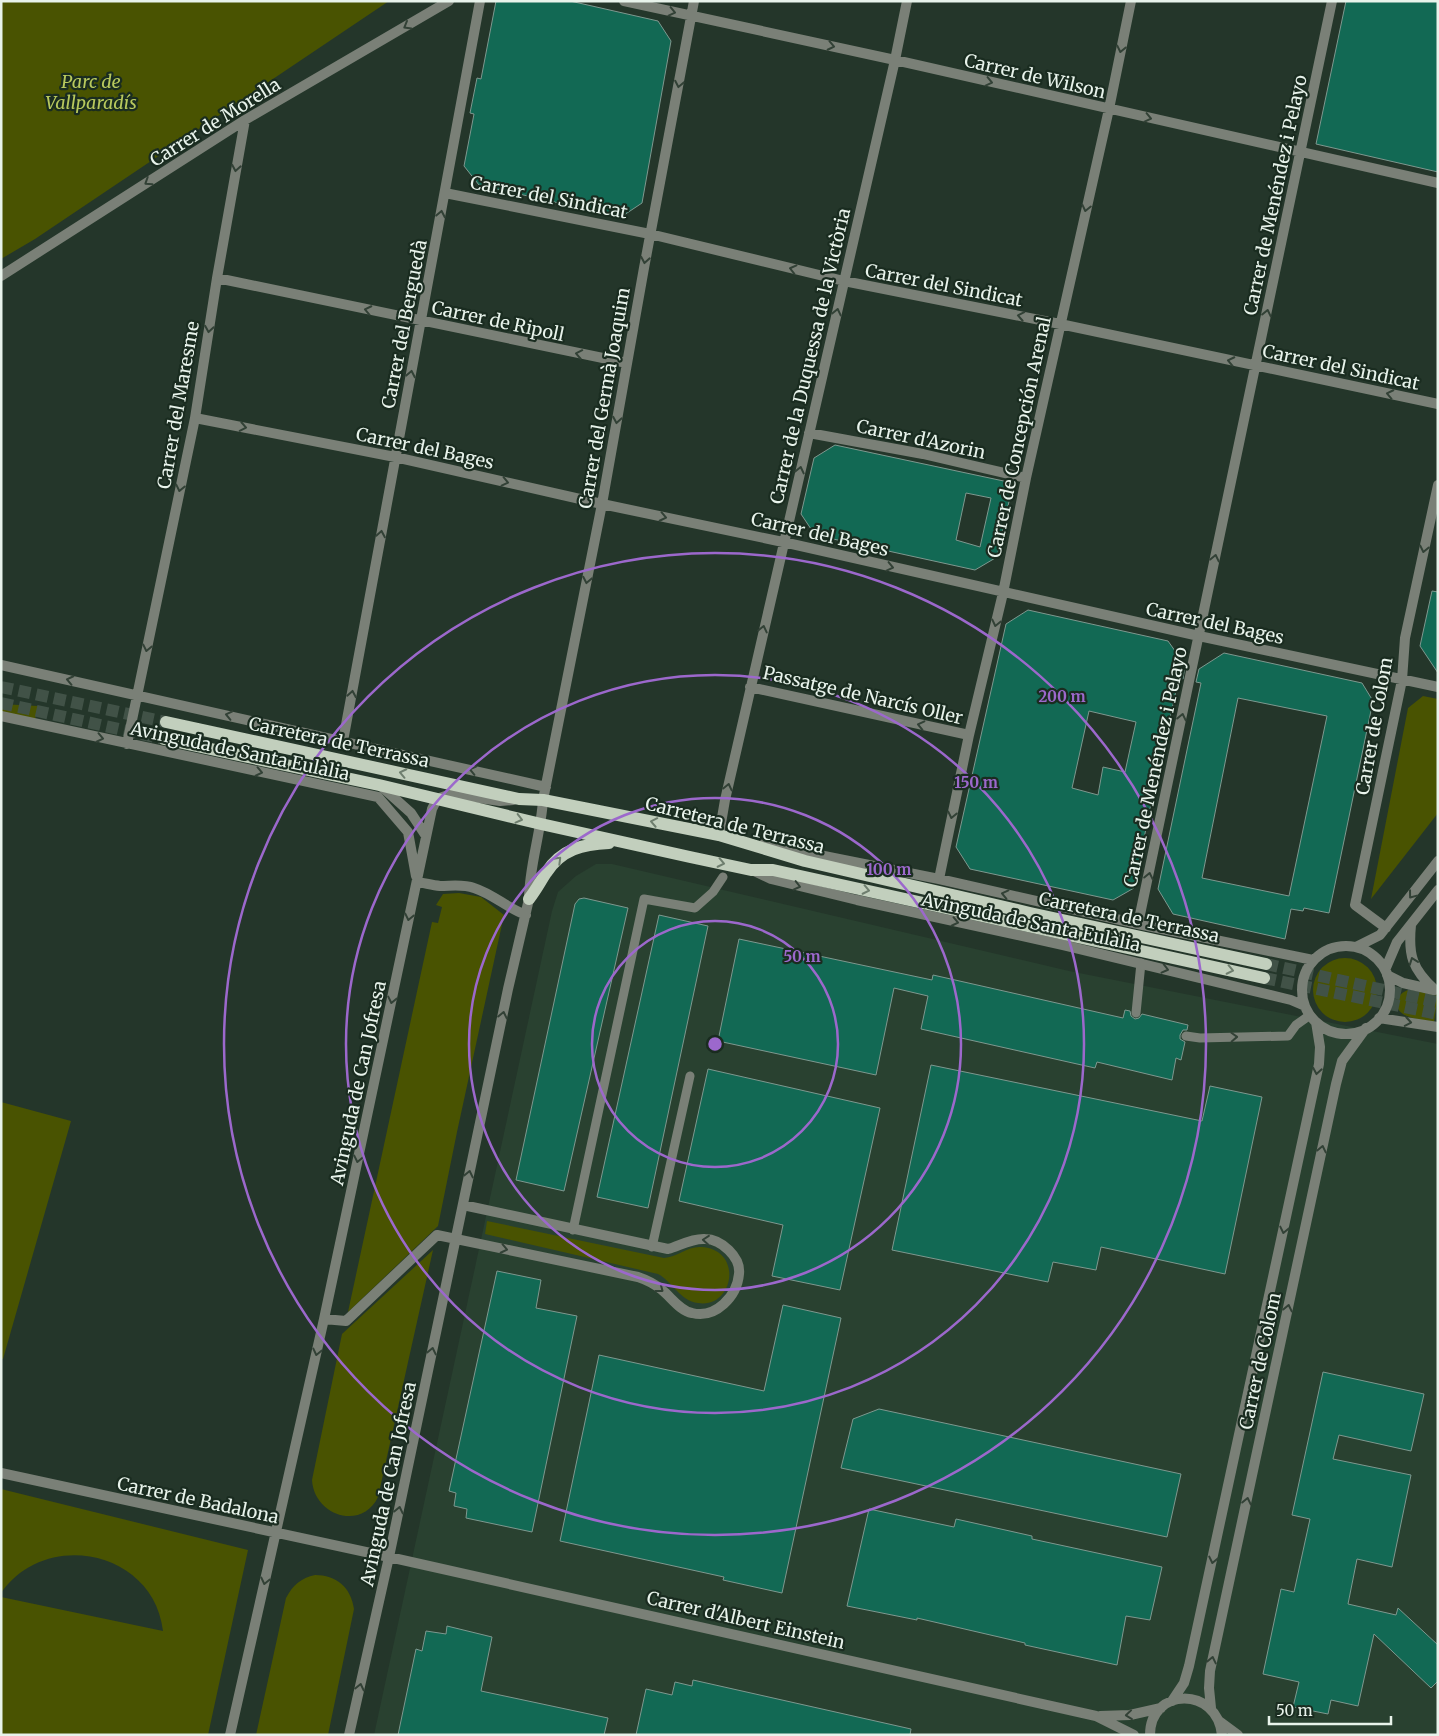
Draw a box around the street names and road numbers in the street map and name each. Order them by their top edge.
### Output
street label: Carrer de Wilson [962,49,1108,103]
street label: Carrer de Morella [145,72,285,171]
street label: Carrer de Menéndez i Pelayo [1238,73,1312,317]
street label: Carrer del Sindicat [468,170,630,224]
street label: Carrer de la Duquessa de la Victòria [765,205,855,506]
street label: Carrer del Berguedà [376,237,432,410]
street label: Carrer del Sindicat [863,258,1025,312]
street label: Carrer del Germà Joaquim [573,285,635,510]
street label: Carrer de Ripoll [430,296,567,346]
street label: Carrer de Concepción Arenal [982,314,1056,560]
street label: Carrer del Maresme [152,319,204,491]
street label: Carrer del Sindicat [1260,339,1422,395]
street label: Carrer d'Azorin [854,414,988,464]
street label: Carrer del Bages [354,422,496,474]
street label: Carrer del Bages [749,507,891,561]
street label: Carrer del Bages [1144,597,1286,649]
street label: Carrer de Menéndez i Pelayo [1118,645,1192,889]
street label: Carrer de Colom [1351,655,1397,797]
street label: Passatge de Narcís Oller [761,661,965,729]
street label: Carretera de Terrassa [247,712,432,772]
street label: Avinguda de Santa Eulàlia [127,716,352,786]
street label: Carretera de Terrassa [643,792,827,859]
street label: Avinguda de Santa Eulàlia [918,887,1143,957]
street label: Carretera de Terrassa [1037,887,1222,947]
street label: Avinguda de Can Jofresa [325,978,391,1188]
street label: Carrer de Colom [1234,1290,1286,1432]
street label: Avinguda de Can Jofresa [355,1379,421,1589]
street label: Carrer de Badalona [115,1472,281,1528]
street label: Carrer d'Albert Einstein [645,1586,847,1654]

